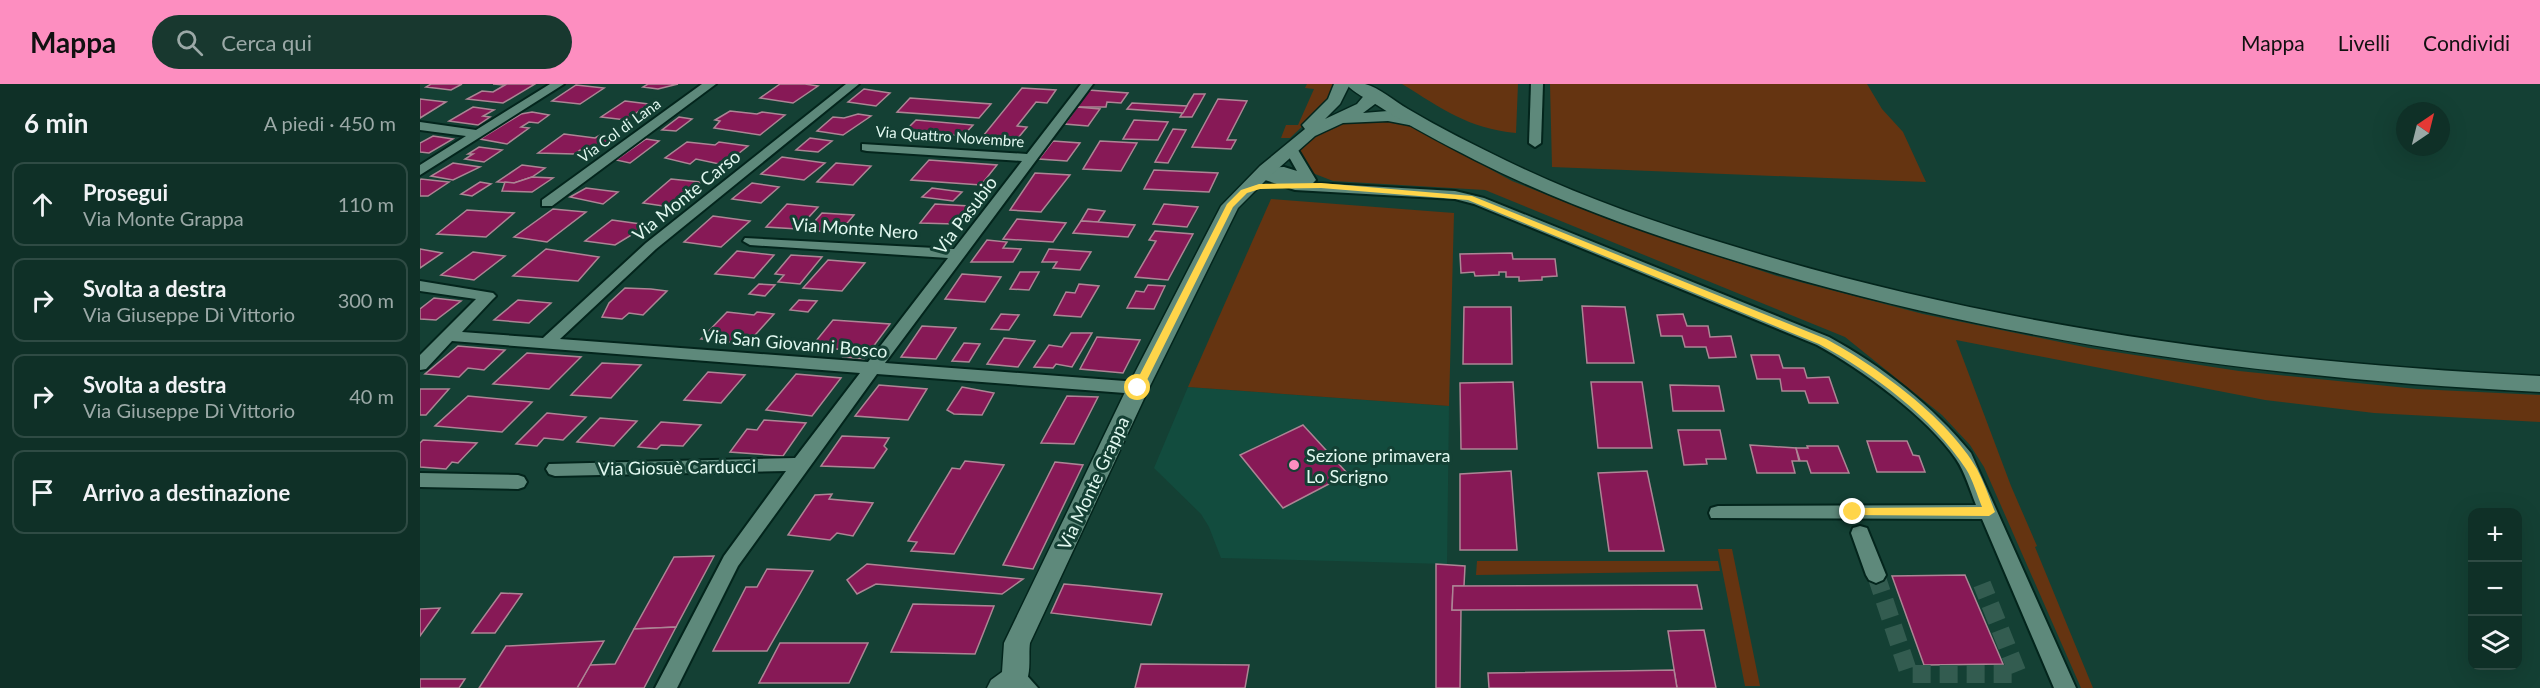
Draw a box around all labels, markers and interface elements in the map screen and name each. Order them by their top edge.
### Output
search box [152,15,572,69]
text: Mappa [30,25,116,59]
icon: search [173,26,206,59]
text: Cerca qui [221,29,312,56]
text: Mappa [2241,30,2305,55]
text: Livelli [2338,30,2390,55]
text: Condividi [2423,30,2510,55]
street label: Via Col di Lana [574,94,664,166]
north arrow [2396,102,2450,156]
text: 6 min [24,107,88,139]
text: A piedi · 450 m [264,111,396,135]
street label: Via Quattro Novembre [875,122,1025,150]
street label: Via Monte Carso [628,145,744,245]
street label: Via Pasubio [929,172,1001,258]
text: Prosegui [83,179,168,206]
icon: ahead [26,188,59,221]
text: 110 m [338,192,394,216]
text: Via Monte Grappa [83,206,244,230]
street label: Via Monte Nero [791,213,919,243]
text: Svolta a destra [83,275,226,302]
icon: right [26,284,59,317]
text: 300 m [338,288,394,312]
text: Via Giuseppe Di Vittorio [83,302,295,326]
street label: Via San Giovanni Bosco [701,324,889,362]
text: Svolta a destra [83,371,226,398]
route start [1124,374,1150,400]
icon: right [26,380,59,413]
text: 40 m [349,384,394,408]
text: Via Giuseppe Di Vittorio [83,398,295,422]
street label: Via Monte Grappa [1052,413,1134,553]
place label: Sezione primavera Lo Scrigno [1306,444,1450,487]
street label: Via Giosuè Carducci [598,455,756,479]
marker: Sezione primavera Lo Scrigno [1287,458,1301,472]
icon: arrive [26,476,59,509]
text: Arrivo a destinazione [83,479,290,506]
route end [1839,498,1865,524]
map controls [2468,508,2522,670]
button: + [2468,508,2522,562]
button: − [2468,562,2522,616]
button: layers [2468,616,2522,670]

